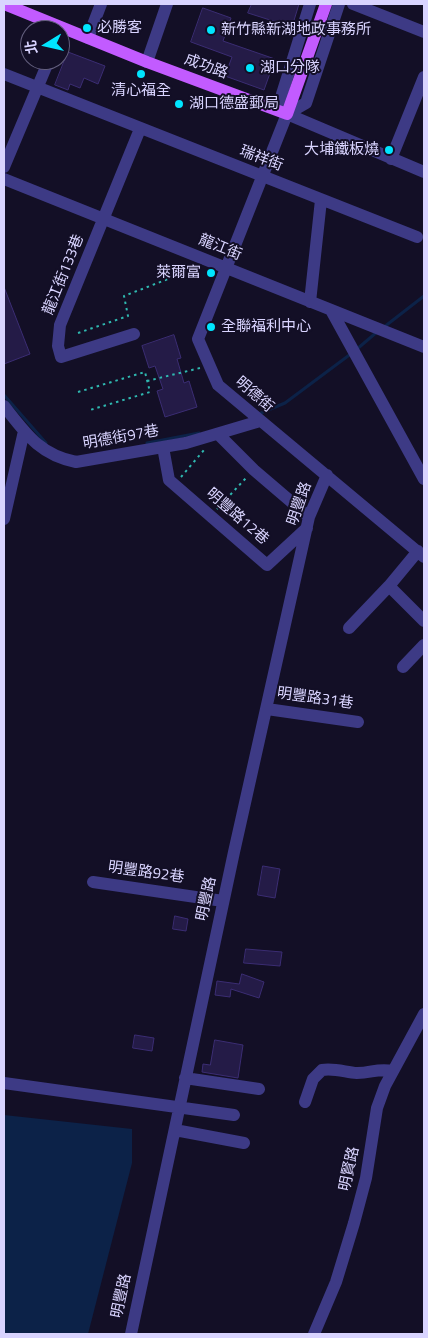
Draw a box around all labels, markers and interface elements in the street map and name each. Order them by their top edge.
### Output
place label: 必勝客 [97,19,142,37]
north arrow [20,20,70,70]
place label: 新竹縣新湖地政事務所 [221,21,371,39]
marker: 必勝客 [81,22,93,34]
marker: 新竹縣新湖地政事務所 [205,24,217,36]
text: 北 [19,39,42,56]
street label: 成功路 [182,51,230,83]
place label: 湖口分隊 [260,59,320,77]
marker: 湖口分隊 [244,62,256,74]
marker: 清心福全 [135,68,147,80]
place label: 清心福全 [111,82,171,100]
place label: 湖口德盛郵局 [189,95,279,113]
marker: 湖口德盛郵局 [173,98,185,110]
place label: 大埔鐵板燒 [304,141,379,159]
street label: 瑞祥街 [237,143,285,175]
marker: 大埔鐵板燒 [383,144,395,156]
street label: 龍江街 [196,231,244,265]
street label: 龍江街133巷 [40,232,88,318]
place label: 萊爾富 [156,264,201,282]
marker: 萊爾富 [205,267,217,279]
place label: 全聯福利中心 [221,318,311,336]
marker: 全聯福利中心 [205,321,217,333]
street label: 明德街 [231,373,277,417]
street label: 明德街97巷 [82,422,160,454]
street label: 明豐路 [284,480,316,528]
street label: 明豐路12巷 [202,485,272,549]
street label: 明豐路31巷 [276,685,354,713]
street label: 明豐路92巷 [107,859,185,887]
street label: 明豐路 [194,875,220,923]
street label: 明賢路 [337,1145,363,1193]
street label: 明豐路 [109,1272,135,1320]

